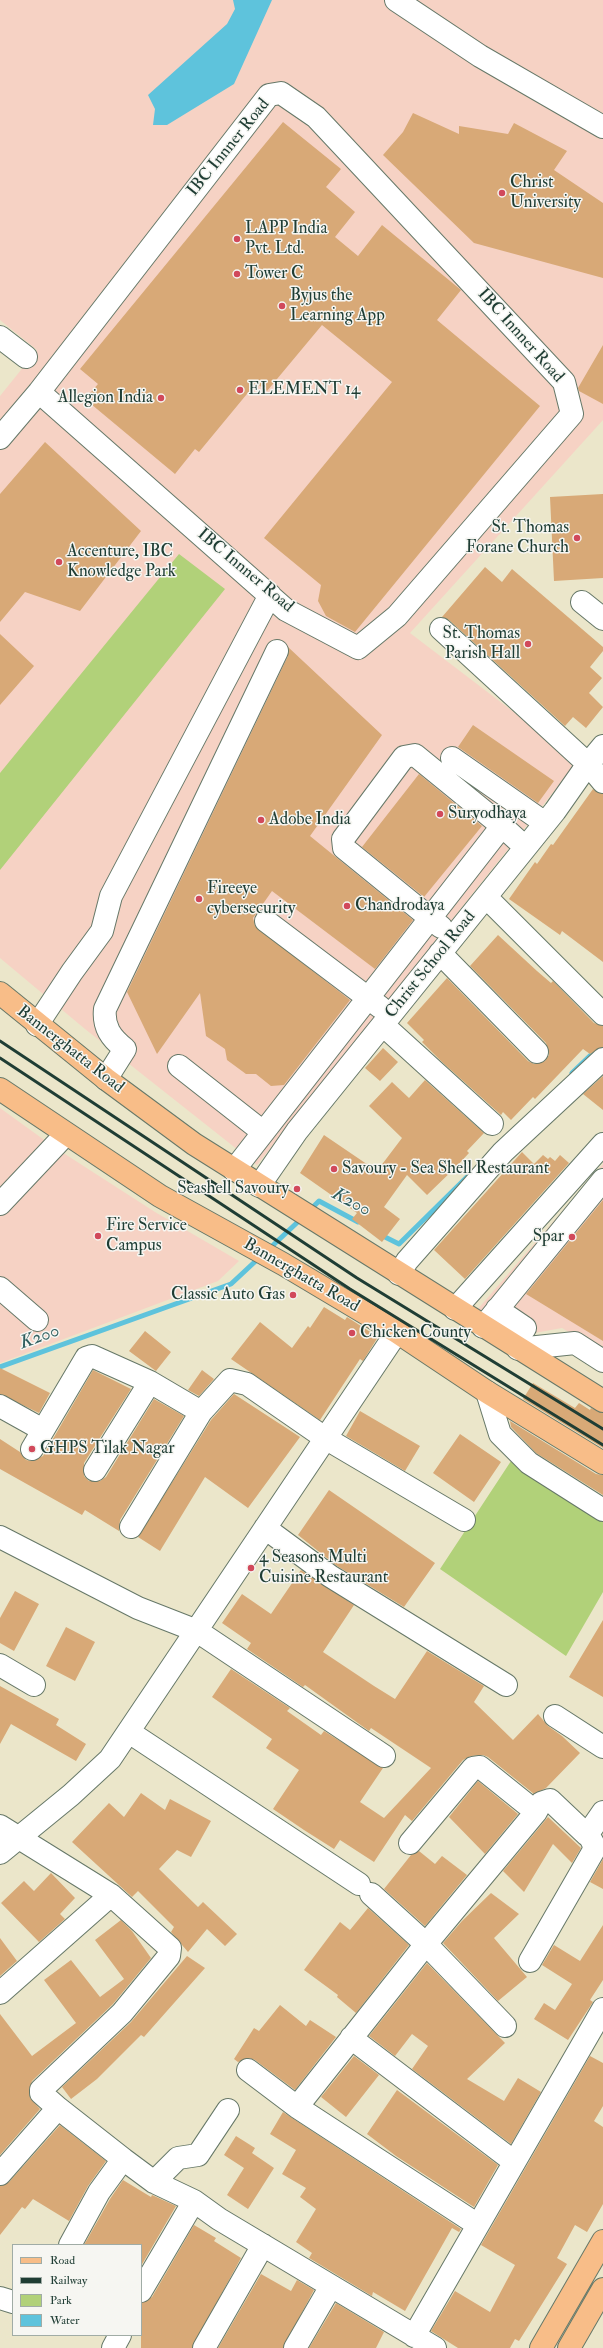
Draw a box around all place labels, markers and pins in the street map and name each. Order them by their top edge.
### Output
place label: Christ University [510,173,581,213]
marker: Christ University [497,188,507,198]
place label: LAPP India Pvt. Ltd. [245,219,327,259]
marker: LAPP India Pvt. Ltd. [232,234,242,244]
place label: Tower C [245,264,303,284]
marker: Tower C [232,269,242,279]
place label: Byjus the Learning App [290,286,385,326]
marker: Byjus the Learning App [277,301,287,311]
place label: ELEMENT 14 [248,380,360,400]
marker: ELEMENT 14 [235,385,245,395]
place label: Allegion India [58,388,153,408]
marker: Allegion India [156,393,166,403]
place label: St. Thomas Forane Church [466,518,569,558]
marker: St. Thomas Forane Church [572,533,582,543]
place label: Accenture, IBC Knowledge Park [67,542,176,582]
marker: Accenture, IBC Knowledge Park [54,557,64,567]
place label: St. Thomas Parish Hall [442,624,520,664]
marker: St. Thomas Parish Hall [523,639,533,649]
place label: Suryodhaya [448,804,527,824]
marker: Suryodhaya [435,809,445,819]
place label: Adobe India [269,810,351,830]
marker: Adobe India [256,815,266,825]
place label: Fireeye cybersecurity [207,879,295,919]
marker: Fireeye cybersecurity [194,894,204,904]
place label: Chandrodaya [355,896,444,916]
marker: Chandrodaya [342,901,352,911]
place label: Savoury - Sea Shell Restaurant [342,1159,549,1179]
marker: Savoury - Sea Shell Restaurant [329,1164,339,1174]
place label: Seashell Savoury [177,1179,289,1199]
marker: Seashell Savoury [292,1184,302,1194]
place label: Fire Service Campus [106,1216,187,1256]
place label: Spar [533,1227,564,1247]
marker: Fire Service Campus [93,1231,103,1241]
marker: Spar [567,1232,577,1242]
place label: Classic Auto Gas [171,1285,285,1305]
marker: Classic Auto Gas [288,1290,298,1300]
place label: Chicken County [360,1323,471,1343]
marker: Chicken County [347,1328,357,1338]
place label: GHPS Tilak Nagar [40,1439,175,1459]
marker: GHPS Tilak Nagar [27,1444,37,1454]
place label: 4 Seasons Multi Cuisine Restaurant [259,1548,388,1588]
marker: 4 Seasons Multi Cuisine Restaurant [246,1563,256,1573]

